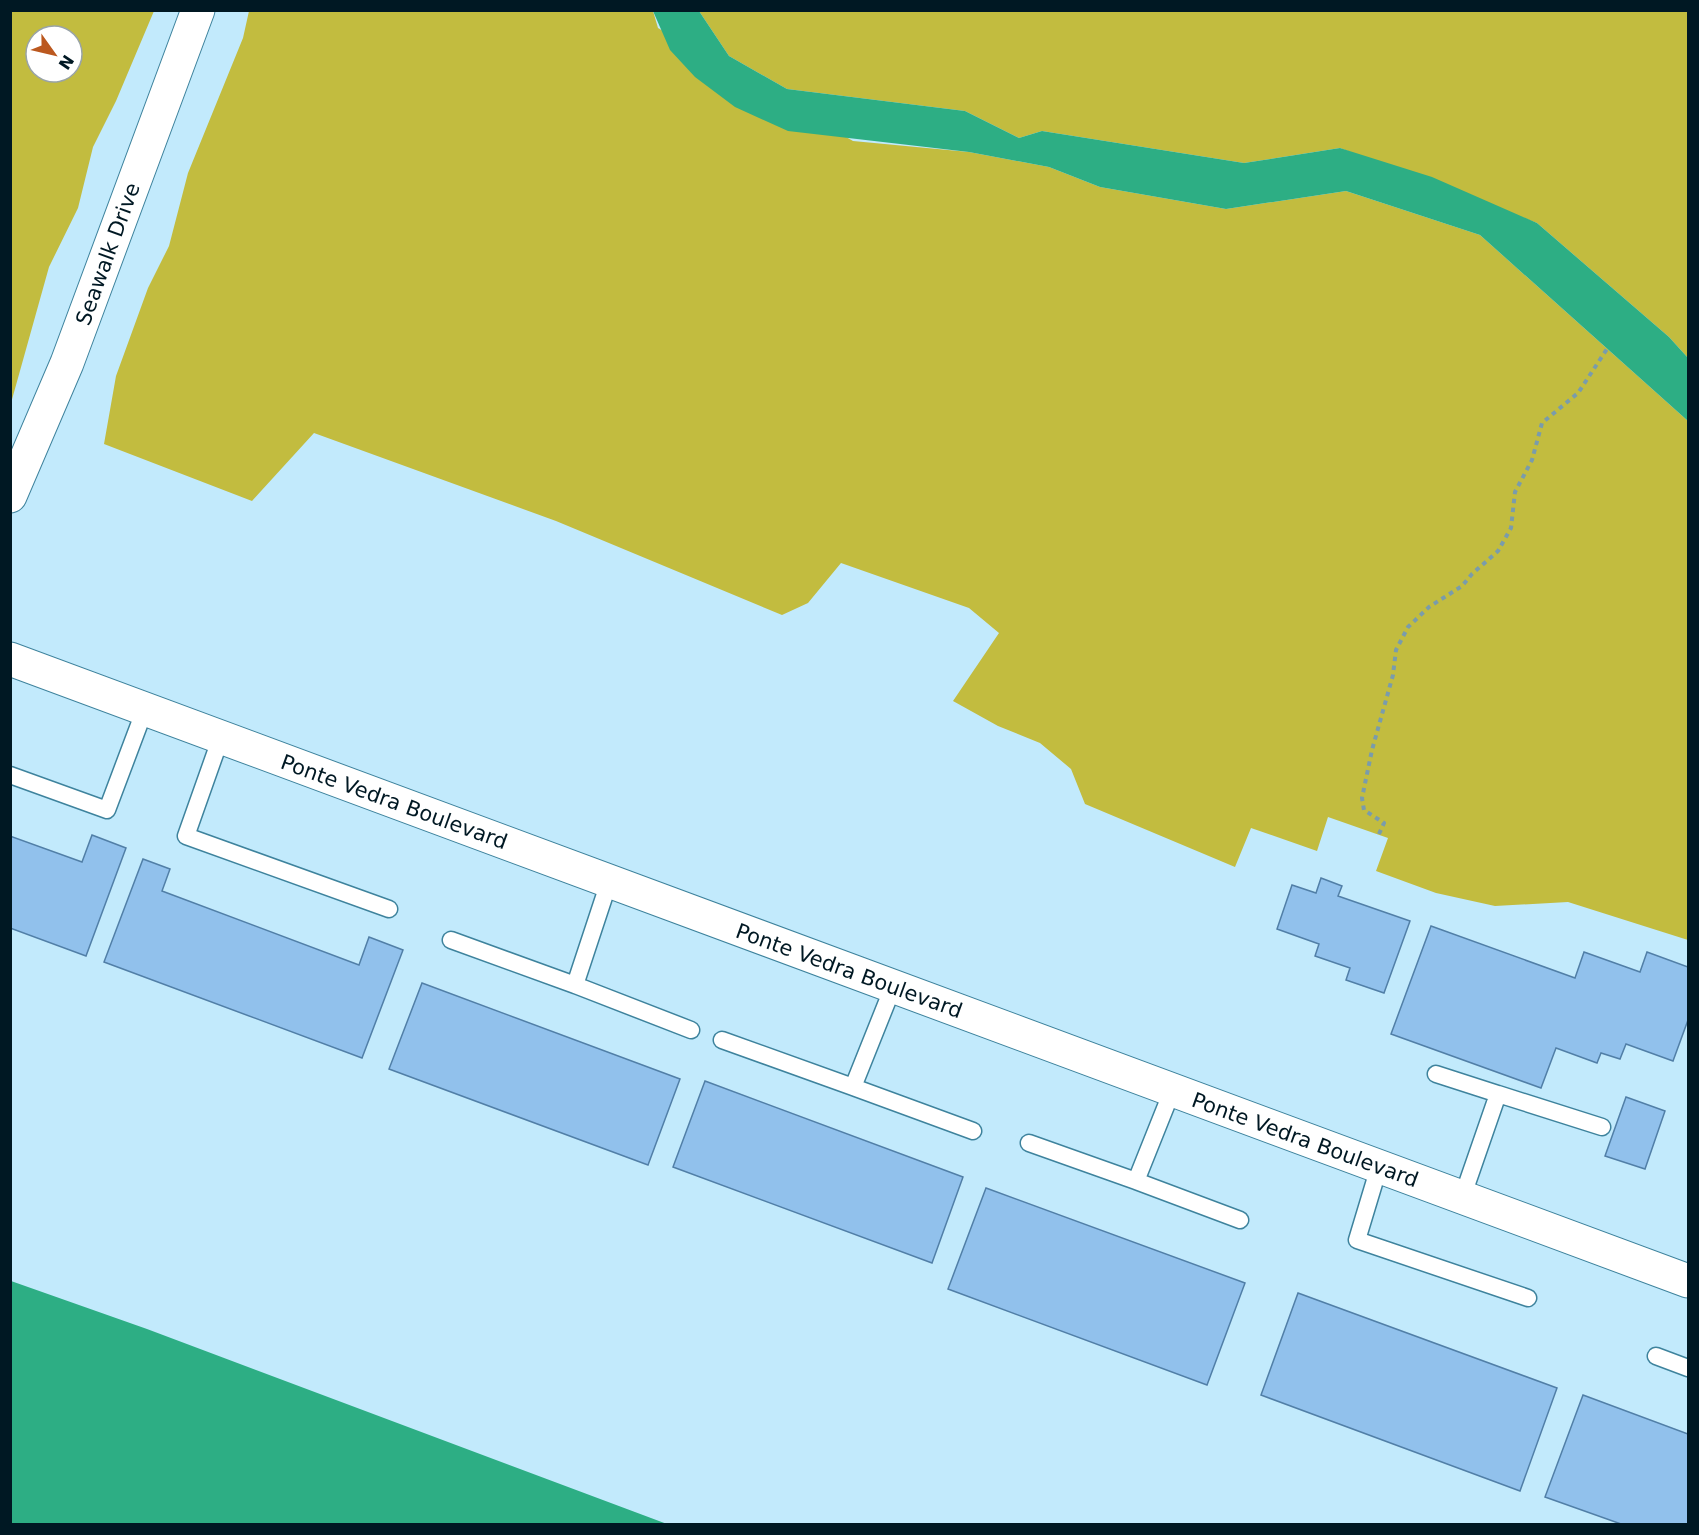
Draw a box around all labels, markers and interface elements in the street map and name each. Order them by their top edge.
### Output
north arrow [24,24,84,84]
text: N [54,51,78,73]
street label: Seawalk Drive [71,179,145,329]
street label: Ponte Vedra Boulevard [277,750,511,854]
street label: Ponte Vedra Boulevard [732,919,966,1023]
street label: Ponte Vedra Boulevard [1188,1088,1422,1192]

